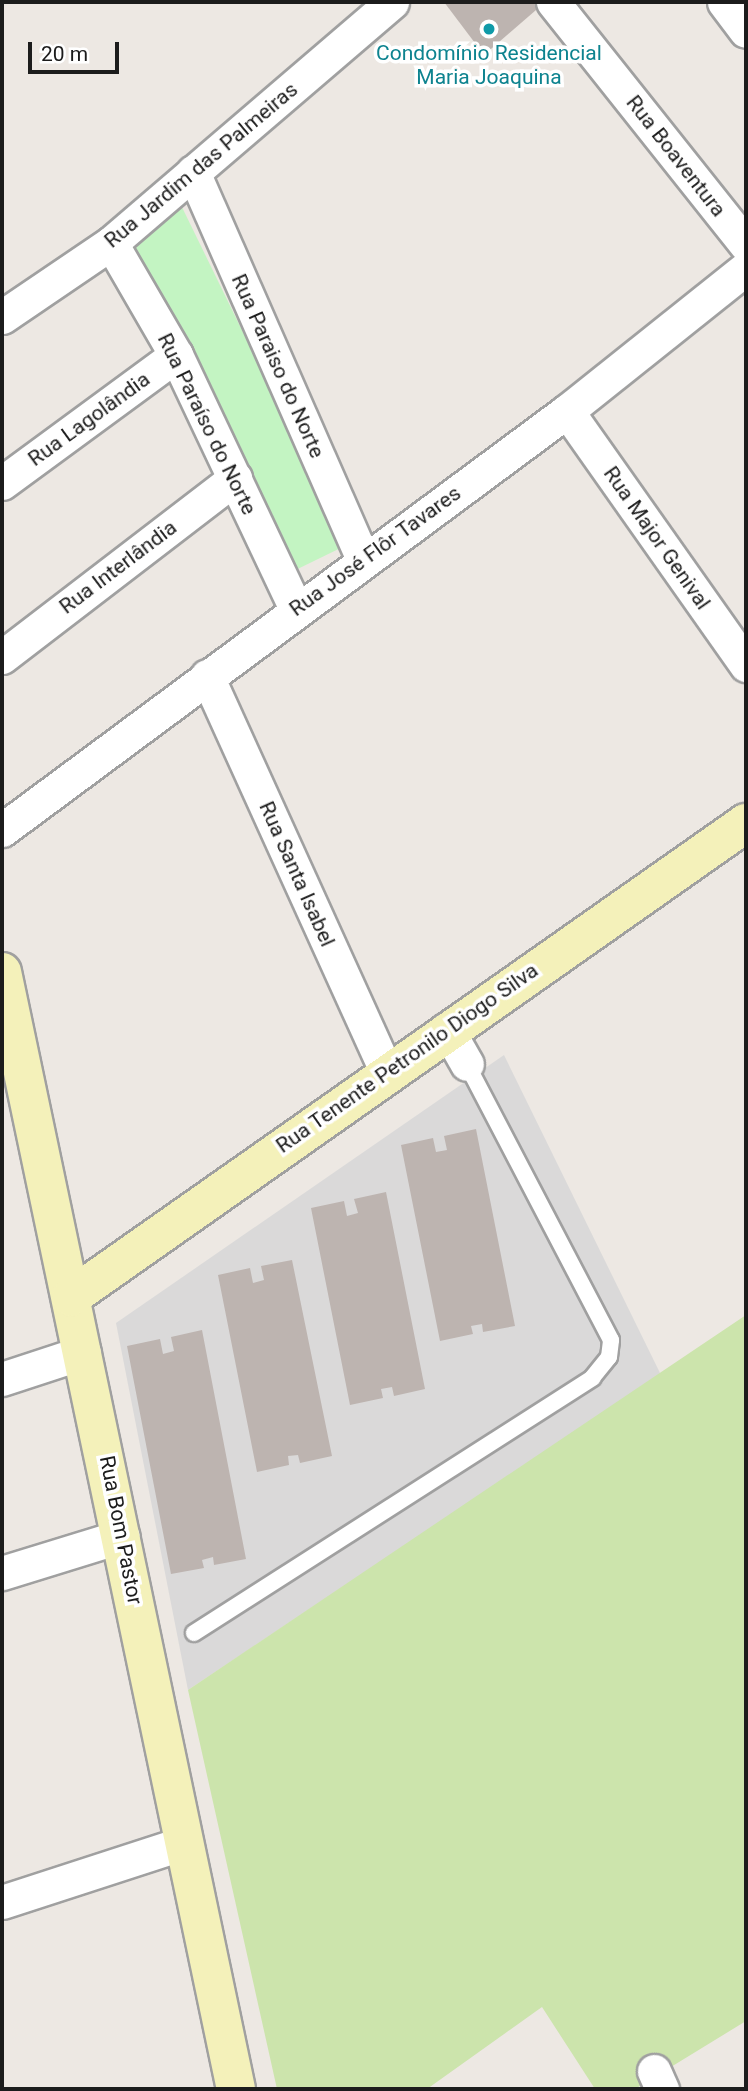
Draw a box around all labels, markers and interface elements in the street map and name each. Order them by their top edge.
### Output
marker: Condomínio Residencial Maria Joaquina [481,21,497,37]
scale bar [32,28,122,72]
place label: Condomínio Residencial Maria Joaquina [376,40,602,90]
text: 20 m [41,42,88,66]
street label: Rua Jardim das Palmeiras [99,77,303,253]
street label: Rua Boaventura [621,90,731,222]
street label: Rua Paraiso do Norte [226,270,330,462]
street label: Rua Paraíso do Norte [152,329,262,519]
street label: Rua Lagolândia [23,366,155,472]
street label: Rua Major Genival [598,462,716,614]
street label: Rua José Flôr Tavares [284,480,466,622]
street label: Rua Interlândia [54,515,182,619]
street label: Rua Santa Isabel [254,798,340,950]
street label: Rua Tenente Petronilo Diogo Silva [271,958,543,1158]
street label: Rua Bom Pastor [94,1453,148,1607]

